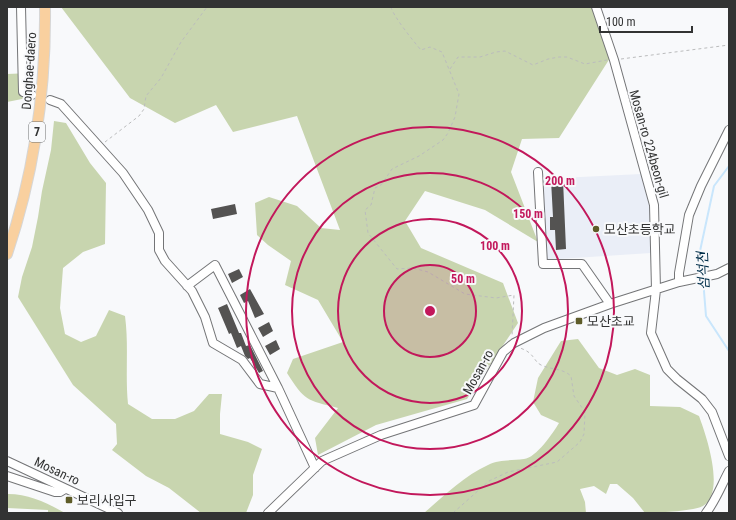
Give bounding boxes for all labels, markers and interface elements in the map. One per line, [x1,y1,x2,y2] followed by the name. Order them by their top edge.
[600,8,692,34] scale bar
[606,15,636,29] text: 100 m
[19,32,39,110] street label: Donghae-daero
[626,88,672,200] street label: Mosan-ro 224beon-gil
[29,122,45,142] road number: 7
[545,174,575,188] text: 200 m
[513,207,543,221] text: 150 m
[604,222,676,237] place label: 모산초등학교
[591,224,601,234] marker: 모산초등학교
[480,239,510,253] text: 100 m
[694,250,712,291] water label: 섬석천
[451,272,475,286] text: 50 m
[423,304,437,318] centre of rings
[587,314,635,329] place label: 모산초교
[574,316,584,326] marker: 모산초교
[460,347,496,397] street label: Mosan-ro
[32,454,82,488] street label: Mosan-ro
[77,493,137,508] place label: 보리사입구
[64,495,74,505] marker: 보리사입구

